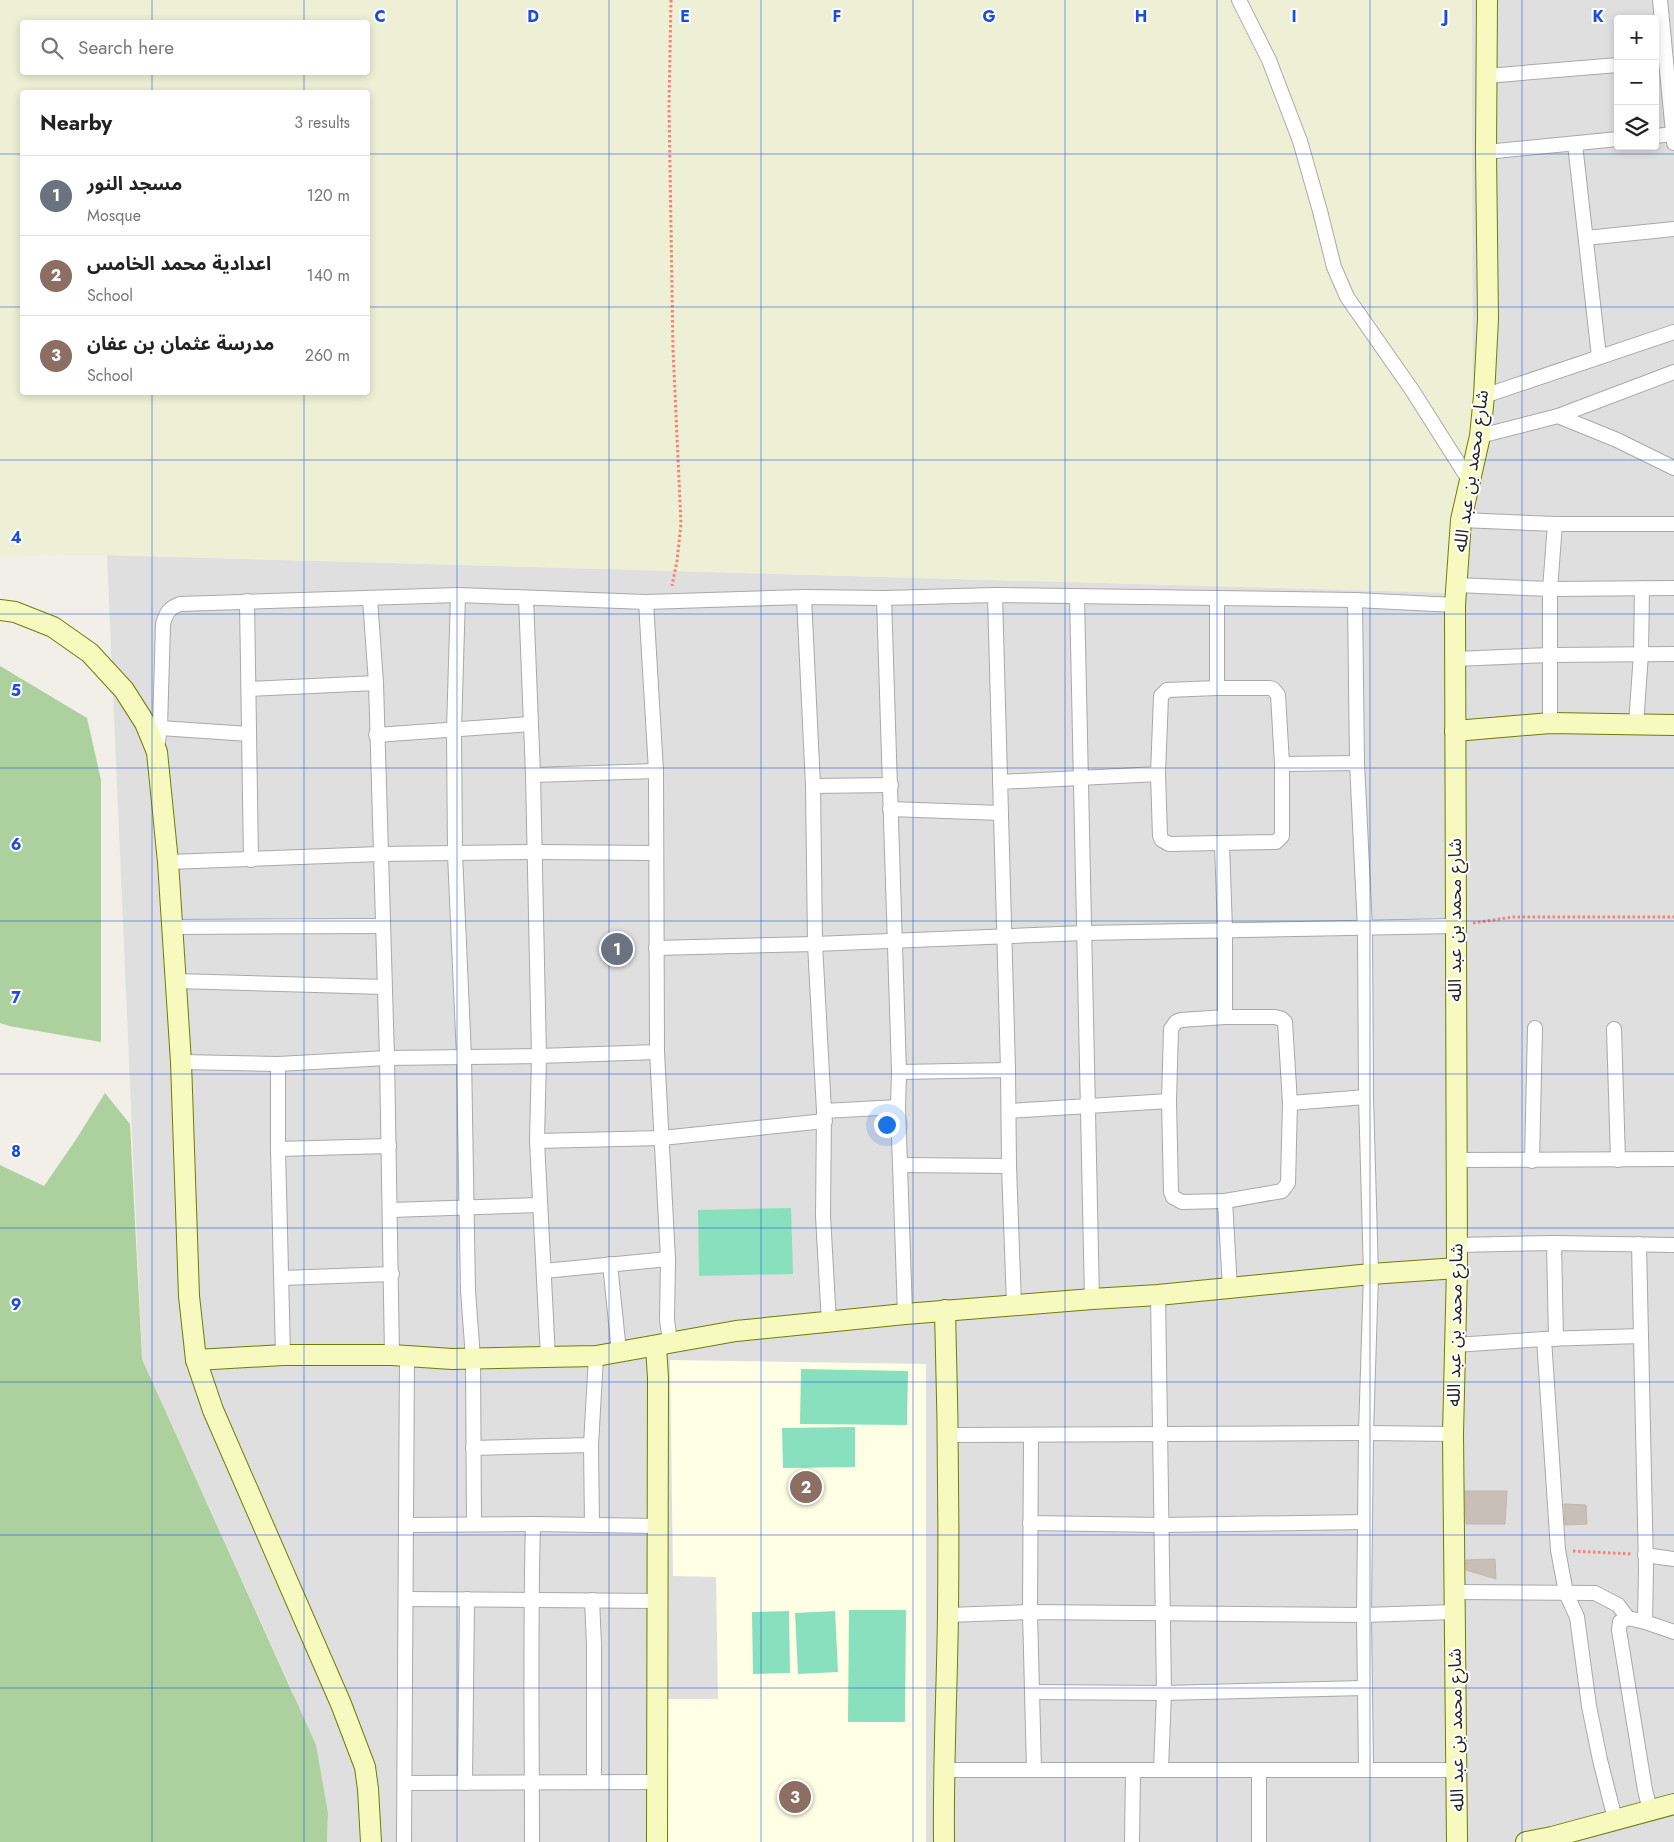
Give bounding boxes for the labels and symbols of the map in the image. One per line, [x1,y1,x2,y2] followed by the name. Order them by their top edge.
[374,5,386,28] text: C
[527,5,539,28] text: D
[680,5,690,28] text: E
[833,5,841,28] text: F
[982,5,996,28] text: G
[1135,5,1147,28] text: H
[1291,5,1297,28] text: I
[1440,5,1449,28] text: J
[1592,5,1604,28] text: K
[1447,388,1496,554] street label: شارع محمد بن عبد الله
[10,526,22,549] text: 4
[11,679,21,702] text: 5
[11,833,21,856] text: 6
[1442,838,1469,1002] street label: شارع محمد بن عبد الله
[601,930,633,968] pin: 1
[11,986,21,1009] text: 7
[874,1112,900,1138] your location
[11,1140,21,1163] text: 8
[1441,1243,1470,1407] street label: شارع محمد بن عبد الله
[11,1293,21,1316] text: 9
[790,1468,822,1506] pin: 2
[1442,1648,1471,1812] street label: شارع محمد بن عبد الله
[779,1778,811,1816] pin: 3

